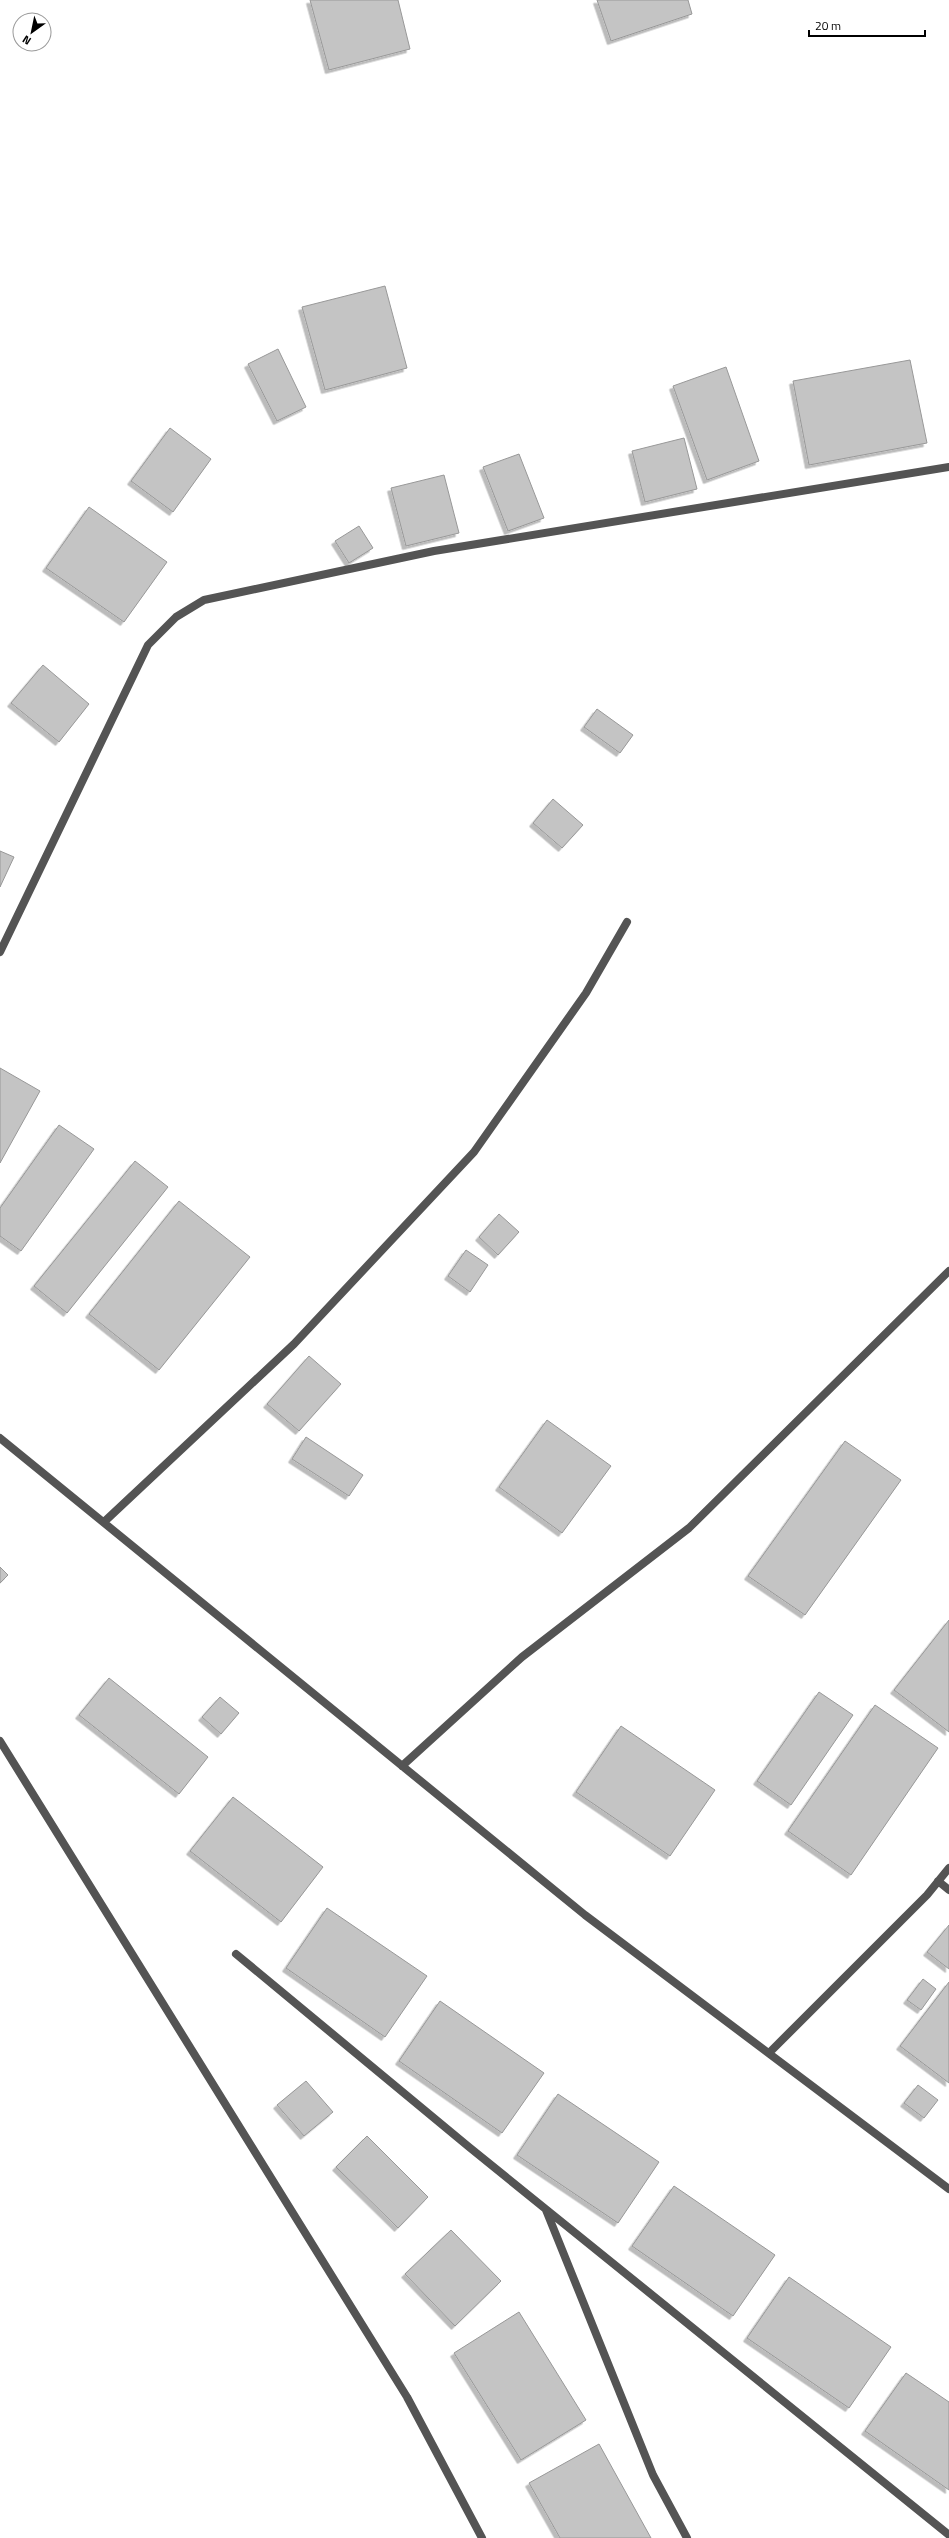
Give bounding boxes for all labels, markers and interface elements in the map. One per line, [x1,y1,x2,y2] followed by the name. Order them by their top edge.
[12,12,52,52] north arrow
[809,12,925,38] scale bar
[815,16,841,35] text: 20 m
[19,32,34,49] text: N

